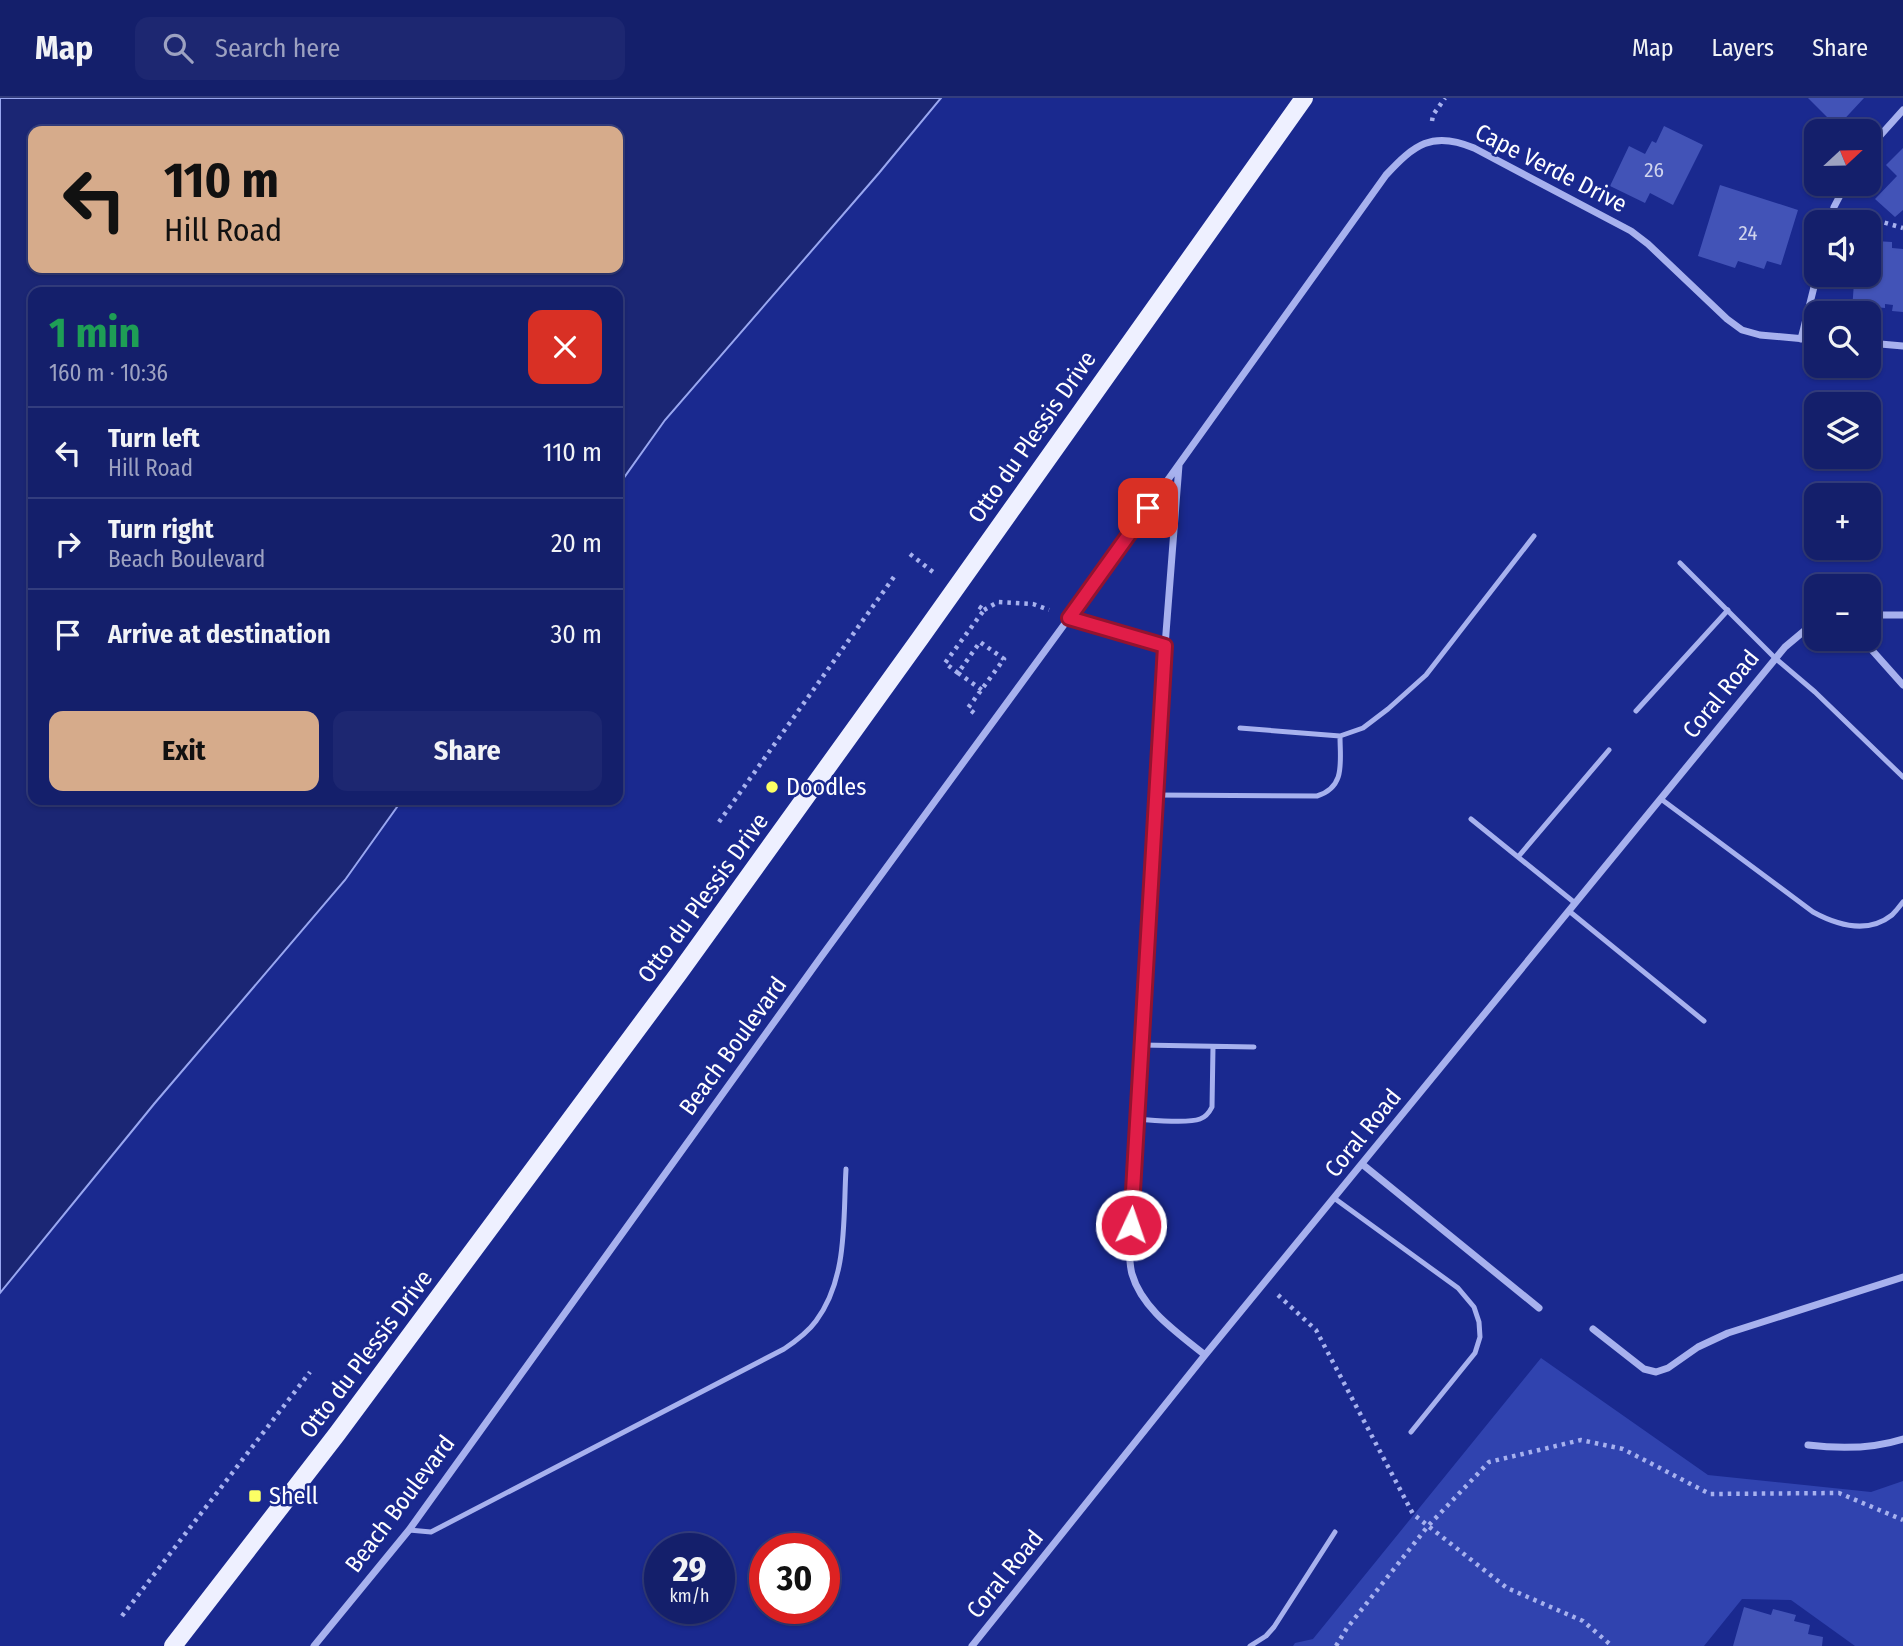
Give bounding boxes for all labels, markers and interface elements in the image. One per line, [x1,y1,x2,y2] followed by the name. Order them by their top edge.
[135,17,625,80] search box
[35,28,93,68] text: Map
[159,29,197,67] icon: search
[215,33,340,64] text: Search here
[1632,34,1674,62] text: Map
[1712,34,1774,62] text: Layers
[1812,34,1868,62] text: Share
[1471,118,1631,218] street label: Cape Verde Drive
[1804,119,1881,196] north arrow
[1804,119,1881,651] map controls
[164,151,279,210] text: 110 m
[49,154,140,245] icon: left
[1644,157,1664,183] house number: 26
[1804,210,1881,287] button: sound
[164,211,282,249] text: Hill Road
[1738,220,1758,246] house number: 24
[1804,301,1881,378] button: search
[49,308,140,358] text: 1 min
[528,310,602,384] button: close
[962,346,1102,528] street label: Otto du Plessis Drive
[49,359,168,387] text: 160 m · 10:36
[1804,392,1881,469] button: layers
[108,423,200,454] text: Turn left
[49,434,87,472] icon: left
[542,437,602,468] text: 110 m
[108,454,193,482] text: Hill Road
[1118,478,1178,538] pin
[1804,483,1881,560] button: +
[1129,489,1167,527] icon: arrive
[108,514,214,545] text: Turn right
[49,525,87,563] icon: right
[551,528,602,559] text: 20 m
[108,545,265,573] text: Beach Boulevard
[1804,574,1881,651] button: −
[49,616,87,654] icon: arrive
[108,619,331,650] text: Arrive at destination
[551,619,602,650] text: 30 m
[1677,644,1765,744] street label: Coral Road
[49,711,319,791] button: Exit
[333,711,602,791] button: Share
[786,773,866,801] place label: Doodles
[764,779,780,795] marker: Doodles
[632,808,774,988] street label: Otto du Plessis Drive
[673,971,793,1121] street label: Beach Boulevard
[1319,1083,1407,1183] street label: Coral Road
[1094,1188,1168,1262] position arrow
[294,1264,438,1444] street label: Otto du Plessis Drive
[339,1430,461,1578] street label: Beach Boulevard
[269,1482,318,1510] place label: Shell
[247,1488,263,1504] marker: Shell
[961,1524,1049,1624] street label: Coral Road
[749,1533,840,1624] speed limit sign: 30
[672,1548,707,1590] text: 29
[669,1585,710,1607] text: km/h

